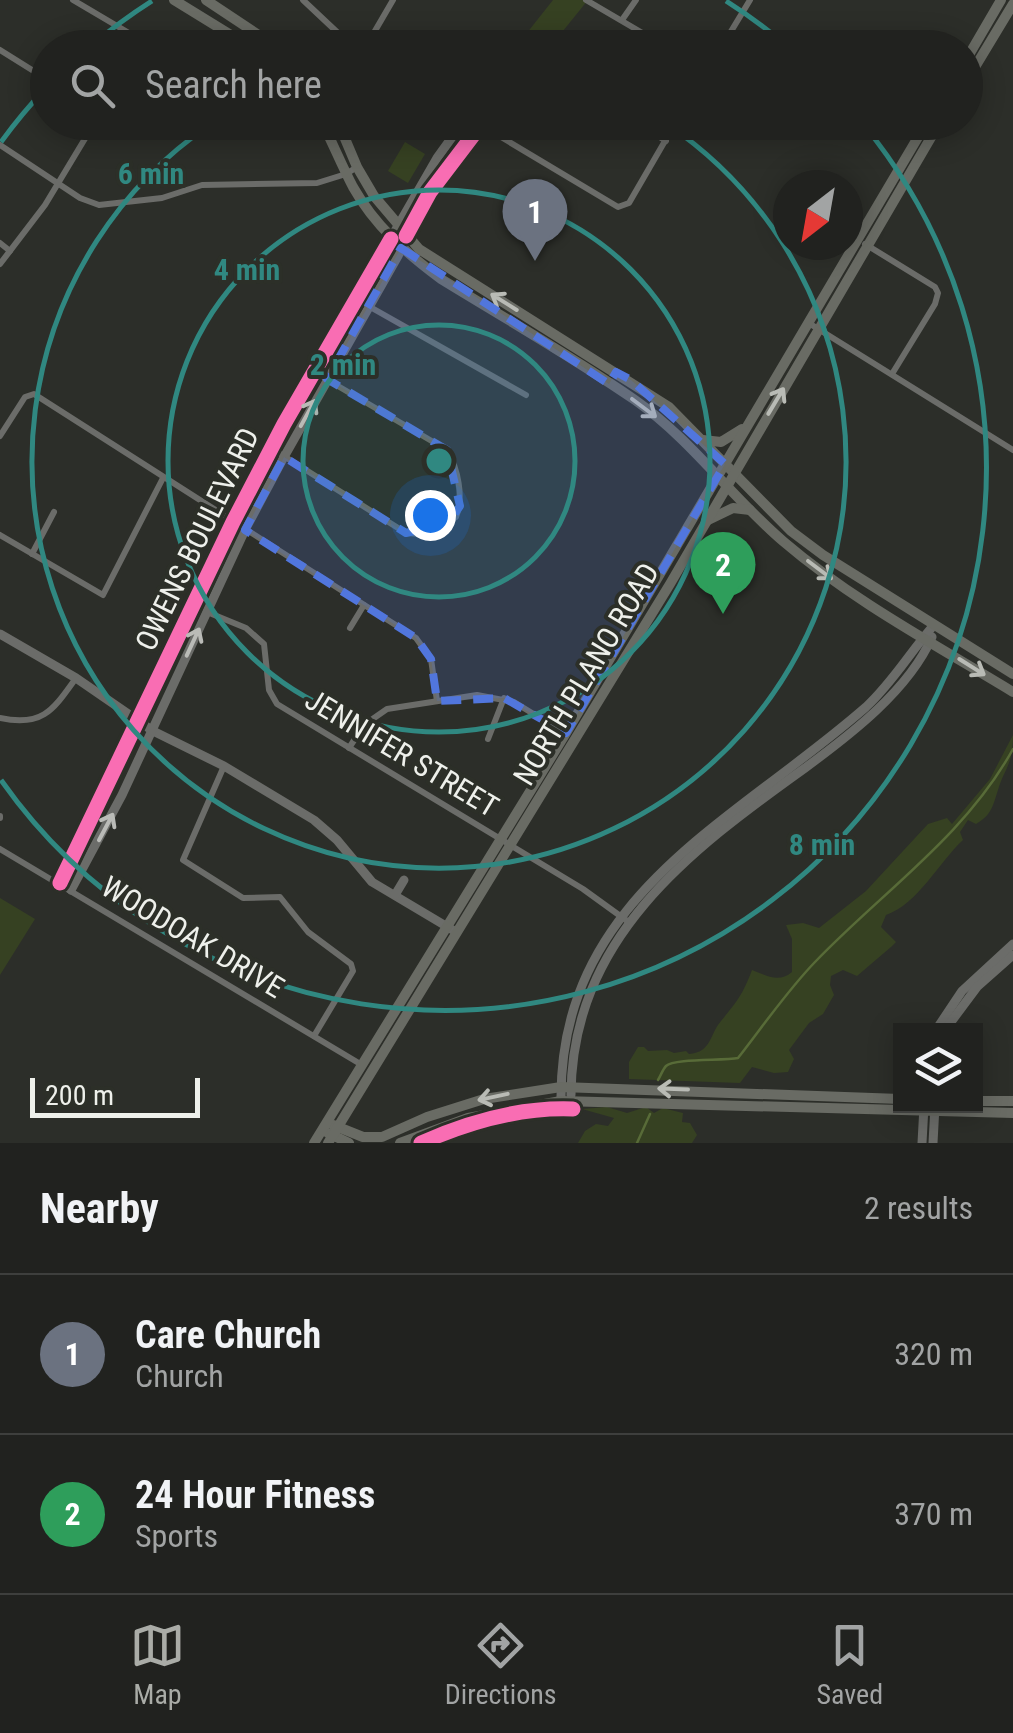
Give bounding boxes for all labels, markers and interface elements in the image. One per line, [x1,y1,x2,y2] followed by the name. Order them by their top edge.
[30,30,983,140] search box
[65,58,120,113] icon: search
[145,63,322,107] text: Search here
[118,156,184,191] text: 6 min
[773,170,863,260] north arrow
[502,178,568,261] pin: 1
[214,252,280,287] text: 4 min
[490,291,519,312] one-way arrow
[310,347,376,382] text: 2 min
[766,388,786,416] one-way arrow
[630,397,657,418] one-way arrow
[298,399,318,428] one-way arrow
[128,422,266,656] street label: OWENS BOULEVARD
[421,443,457,479] centre of rings
[405,490,456,541] your location
[690,532,756,614] pin: 2
[506,557,666,791] street label: NORTH PLANO ROAD
[806,560,833,581] one-way arrow
[185,627,203,658] one-way arrow
[957,657,986,677] one-way arrow
[299,682,505,824] street label: JENNIFER STREET
[96,813,116,843] one-way arrow
[789,827,855,862] text: 8 min
[95,869,291,1005] street label: WOODOAK DRIVE
[893,1023,983,1113] map controls
[893,1023,983,1113] button: layers
[30,1073,200,1118] scale bar
[45,1079,114,1112] text: 200 m
[658,1080,690,1099] one-way arrow
[478,1089,510,1108] one-way arrow
[40,1184,159,1233] text: Nearby
[864,1189,973,1227] text: 2 results
[135,1313,321,1357] text: Care Church
[64,1335,81,1373] text: 1
[894,1335,973,1373] text: 320 m
[135,1357,224,1395] text: Church
[135,1473,375,1517] text: 24 Hour Fitness
[64,1495,81,1533] text: 2
[894,1495,973,1533] text: 370 m
[135,1517,218,1555] text: Sports
[130,1618,185,1711] tab: Map
[445,1618,557,1711] tab: Directions
[816,1618,883,1711] tab: Saved

